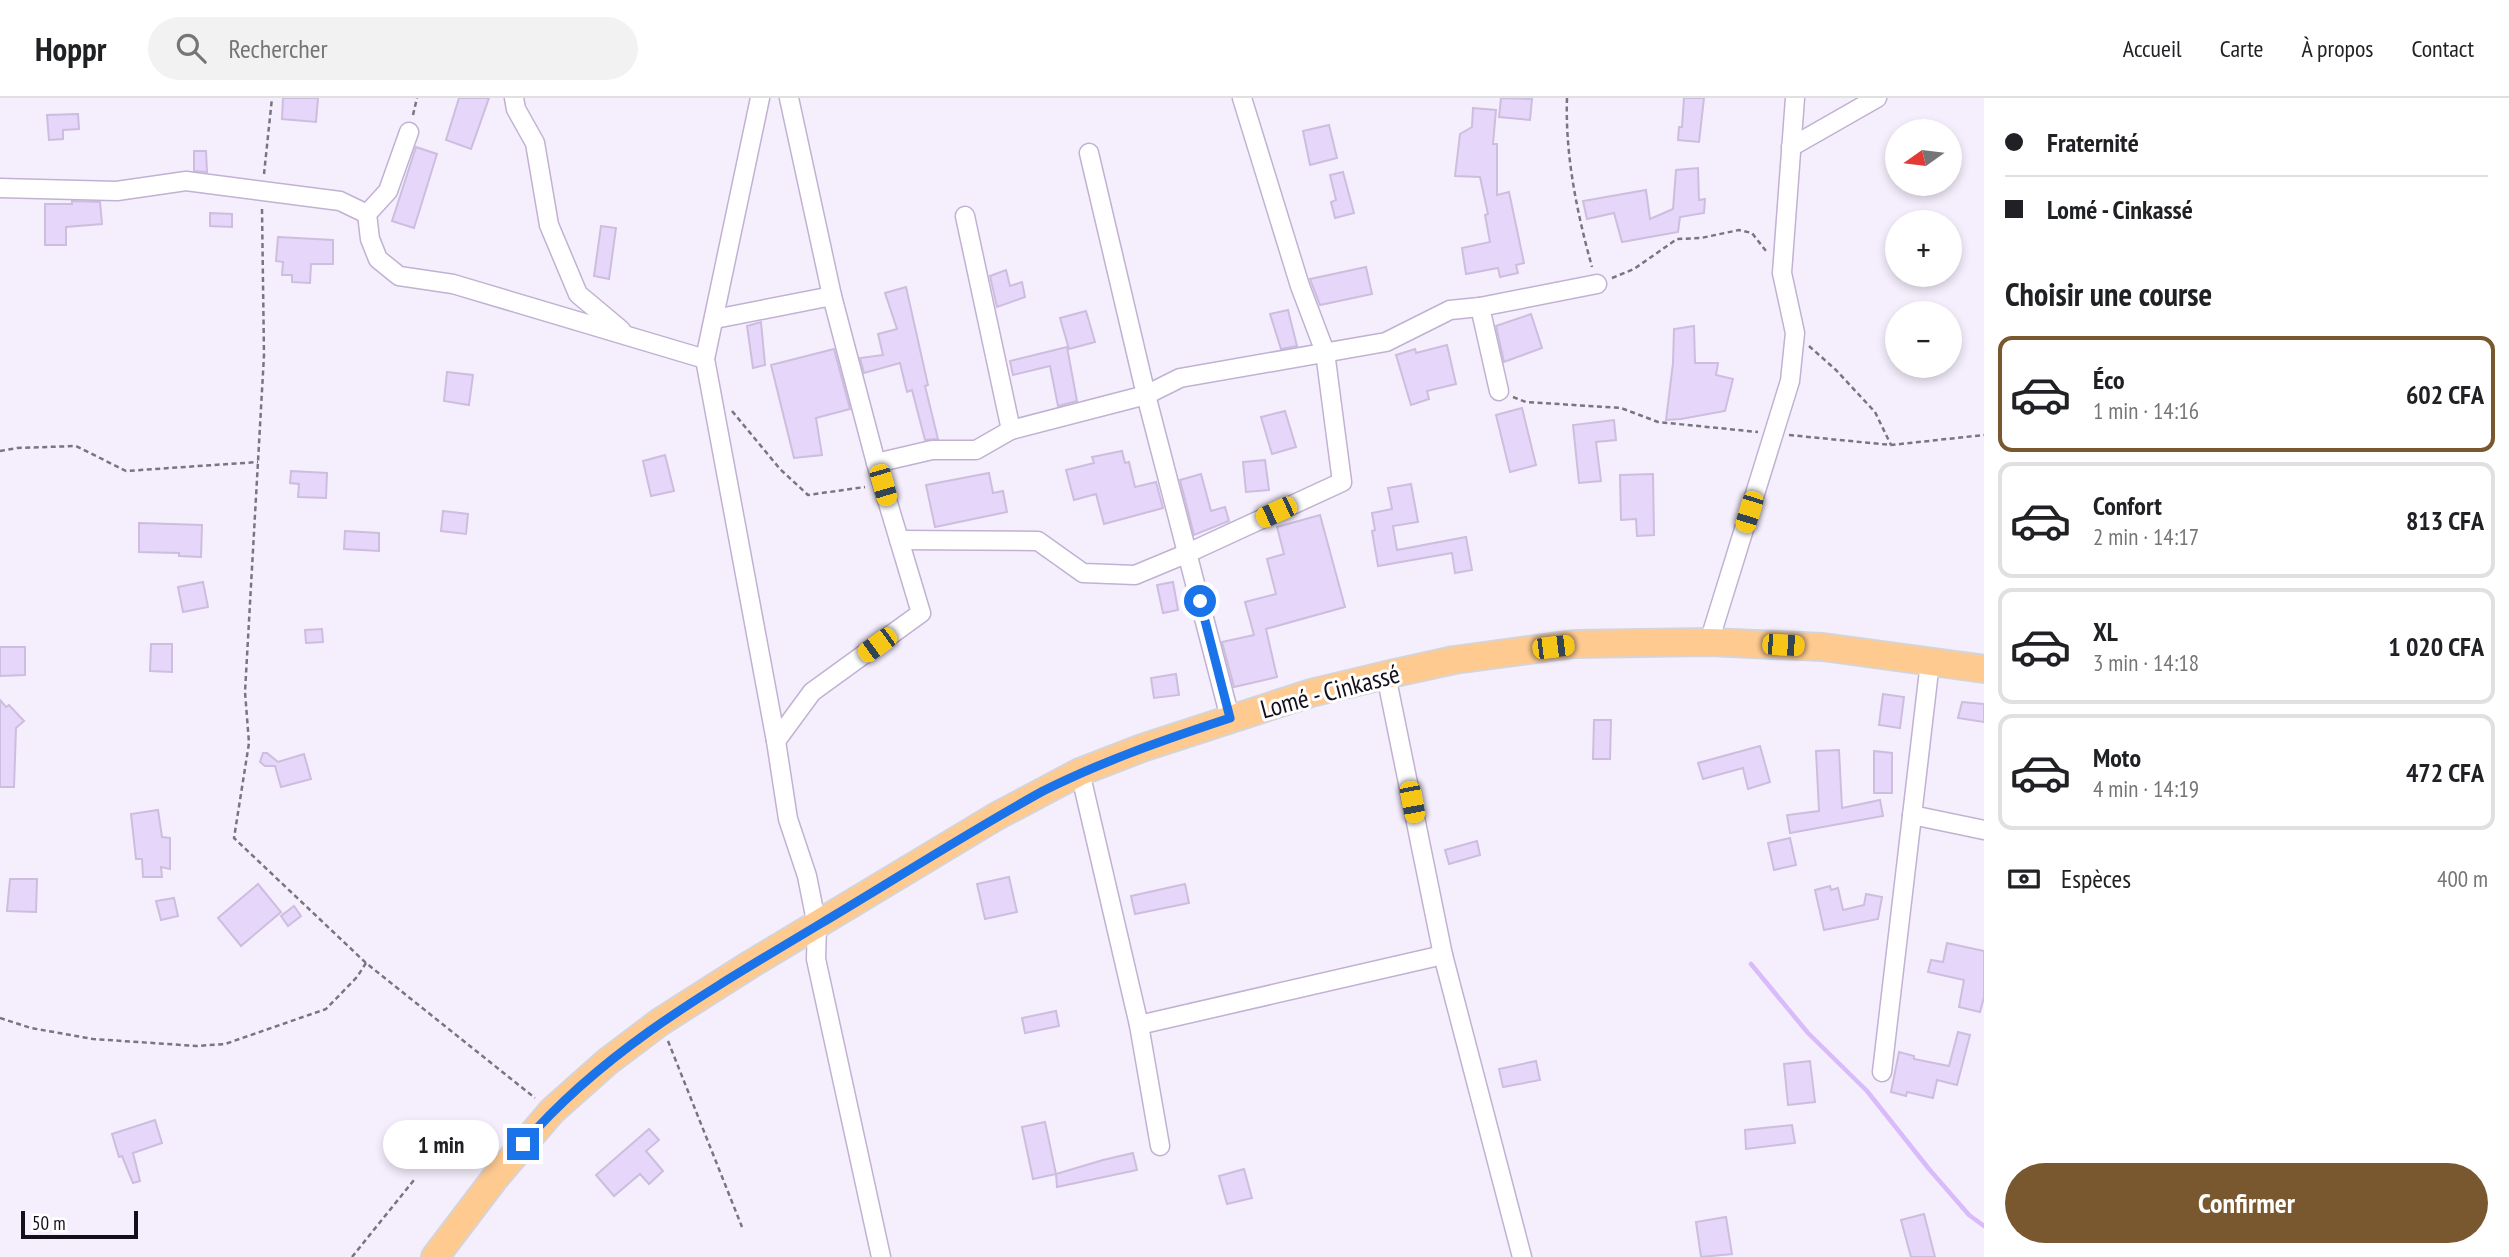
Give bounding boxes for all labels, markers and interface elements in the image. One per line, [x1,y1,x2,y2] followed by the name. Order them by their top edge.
[148,17,638,80] search box
[35,27,106,70] text: Hoppr
[172,29,210,67] icon: search
[228,32,328,65] text: Rechercher
[2123,33,2182,64] text: Accueil
[2220,33,2263,64] text: Carte
[2301,33,2373,64] text: À propos
[2411,33,2474,64] text: Contact
[1885,119,1962,196] north arrow
[1885,119,1962,378] map controls
[2047,126,2139,159] text: Fraternité
[2047,193,2193,226] text: Lomé - Cinkassé
[1885,210,1962,287] button: +
[2005,273,2212,315] text: Choisir une course
[1885,301,1962,378] button: −
[2009,363,2072,426] icon: car
[2093,363,2125,396] text: Éco
[2406,378,2484,411] text: 602 CFA
[2093,396,2199,425] text: 1 min · 14:16
[868,462,899,508] car
[1733,489,1766,535] car
[2009,489,2072,552] icon: car
[2093,489,2162,522] text: Confort
[1253,494,1300,530] car
[2406,504,2484,537] text: 813 CFA
[2093,522,2199,551] text: 2 min · 14:17
[1184,585,1216,617] route start
[2009,615,2072,678] icon: car
[2093,615,2118,648] text: XL
[854,624,901,666] car
[2388,630,2484,663] text: 1 020 CFA
[1762,633,1805,657] car
[1531,634,1576,660] car
[2093,648,2199,677] text: 3 min · 14:18
[1257,657,1403,725] street label: Lomé - Cinkassé
[2009,741,2072,804] icon: car
[2093,741,2141,774] text: Moto
[2406,756,2484,789] text: 472 CFA
[2093,774,2199,803] text: 4 min · 14:19
[1398,779,1427,825] car
[2005,860,2043,898] icon: cash
[2061,862,2131,895] text: Espèces
[2437,864,2488,893] text: 400 m
[383,1119,498,1168] callout: 1 min
[507,1128,539,1160] route end
[418,1130,464,1159] text: 1 min
[2005,1163,2488,1243] button: Confirmer
[21,1208,138,1240] scale bar
[32,1211,66,1235] text: 50 m

